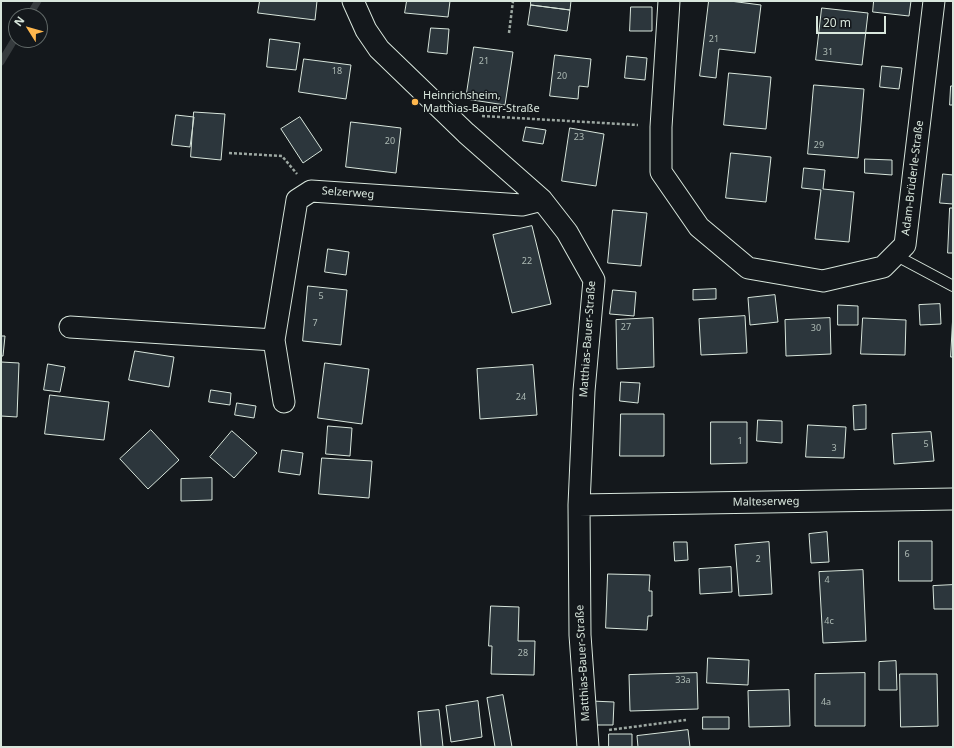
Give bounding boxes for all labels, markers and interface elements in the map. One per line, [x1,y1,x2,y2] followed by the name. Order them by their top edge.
[8,8,48,48] north arrow
[818,8,888,34] scale bar
[10,13,27,29] text: N
[823,14,851,31] text: 20 m
[709,34,719,44] house number: 21
[823,47,833,57] house number: 31
[479,56,489,66] house number: 21
[332,66,342,76] house number: 18
[557,71,567,81] house number: 20
[423,89,540,115] place label: Heinrichsheim, Matthias-Bauer-Straße
[410,97,420,107] marker: Heinrichsheim, Matthias-Bauer-Straße
[899,120,927,236] street label: Adam-Brüderle-Straße
[574,132,584,142] house number: 23
[385,136,395,146] house number: 20
[814,140,824,150] house number: 29
[321,185,375,201] street label: Selzerweg
[522,256,532,266] house number: 22
[577,280,599,398] street label: Matthias-Bauer-Straße
[318,291,324,301] house number: 5
[312,318,318,328] house number: 7
[621,322,631,332] house number: 27
[811,323,821,333] house number: 30
[516,392,526,402] house number: 24
[737,436,743,446] house number: 1
[923,439,929,449] house number: 5
[831,443,837,453] house number: 3
[732,495,800,509] street label: Malteserweg
[904,549,910,559] house number: 6
[755,554,761,564] house number: 2
[824,575,830,585] house number: 4
[573,604,593,722] street label: Matthias-Bauer-Straße
[824,616,834,626] house number: 4c
[518,648,528,658] house number: 28
[675,675,691,685] house number: 33a
[821,697,831,707] house number: 4a

